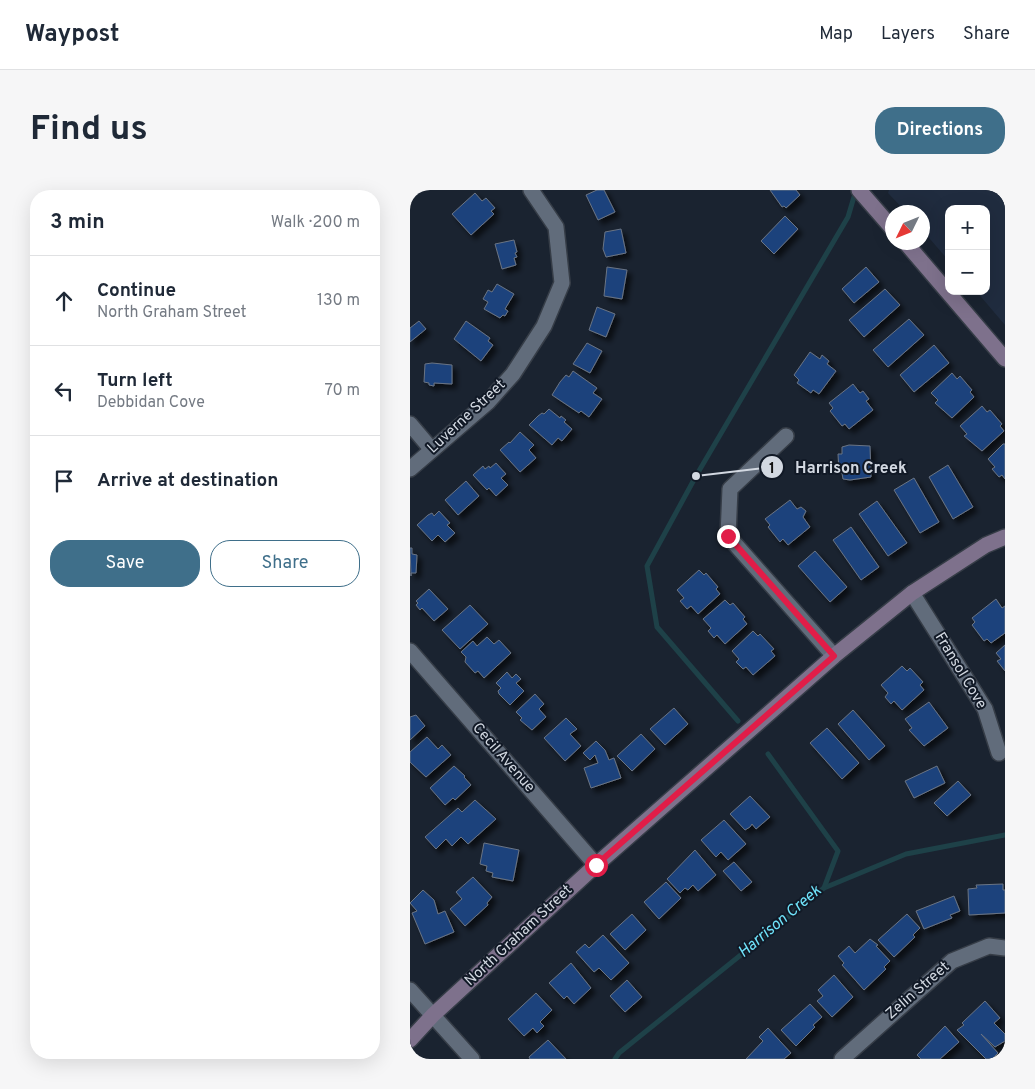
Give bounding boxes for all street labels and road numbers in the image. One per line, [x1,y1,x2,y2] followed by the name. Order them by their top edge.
[424,376,510,458] street label: Luverne Street
[930,629,990,713] street label: Fransol Cove
[467,719,539,797] street label: Cecil Avenue
[461,881,577,991] street label: North Graham Street
[882,958,954,1024] street label: Zelin Street

